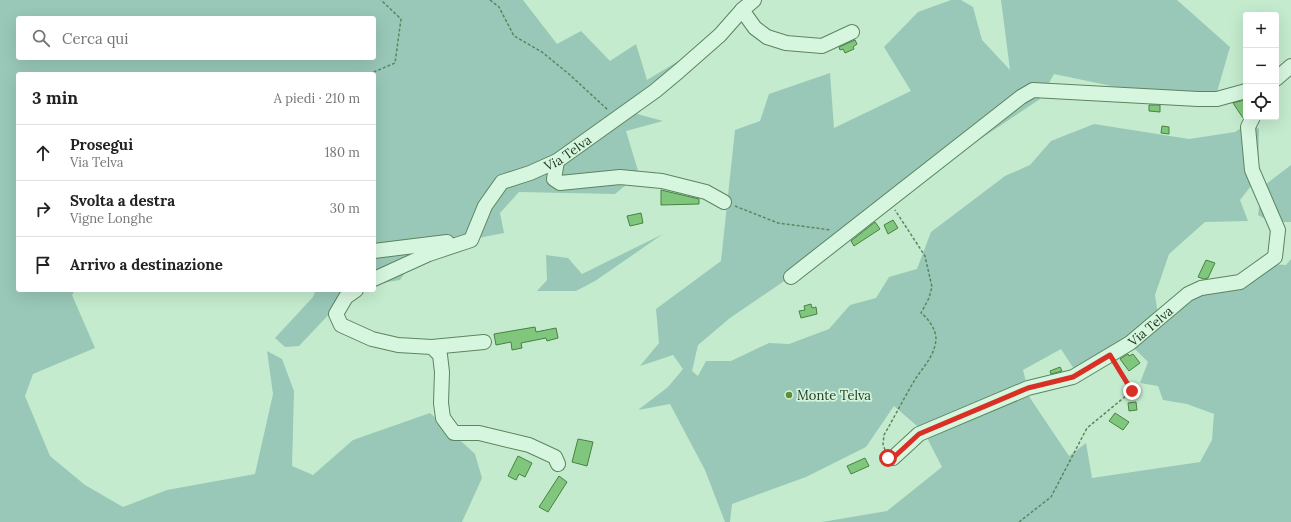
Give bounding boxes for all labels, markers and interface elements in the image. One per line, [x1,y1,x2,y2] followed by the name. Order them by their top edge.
[1243,12,1279,120] map controls
[1243,12,1279,48] button: +
[16,16,376,60] search box
[30,27,52,49] icon: search
[62,29,128,48] text: Cerca qui
[1243,48,1279,84] button: −
[1243,84,1279,120] button: locate
[32,87,78,109] text: 3 min
[274,90,360,107] text: A piedi · 210 m
[540,131,595,175] street label: Via Telva
[70,135,133,154] text: Prosegui
[32,142,54,164] icon: ahead
[325,144,360,161] text: 180 m
[70,154,123,171] text: Via Telva
[70,191,175,210] text: Svolta a destra
[32,198,54,220] icon: right
[330,200,360,217] text: 30 m
[70,210,153,227] text: Vigne Longhe
[32,254,54,276] icon: arrive
[70,255,223,274] text: Arrivo a destinazione
[1124,302,1176,350] street label: Via Telva
[1123,382,1141,400] route end
[797,387,871,404] place label: Monte Telva
[784,390,794,400] marker: Monte Telva
[879,449,897,467] route start

